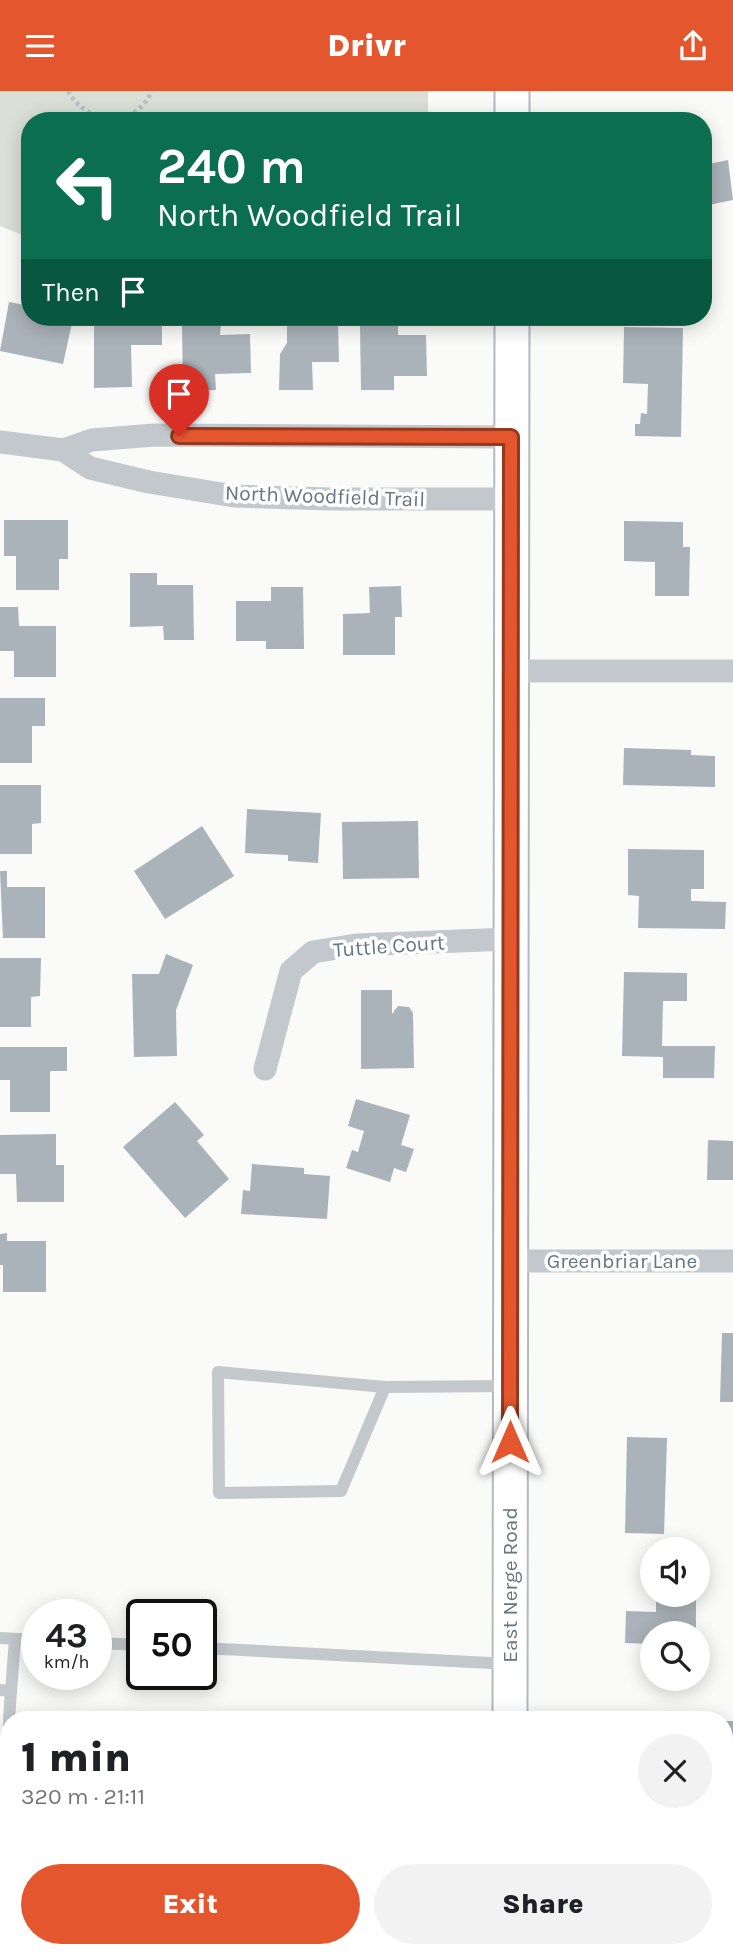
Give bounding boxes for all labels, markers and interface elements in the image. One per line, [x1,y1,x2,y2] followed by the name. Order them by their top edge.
[21,27,59,65] icon: menu
[327,27,406,64] text: Drivr
[674,27,712,65] icon: share
[157,138,306,195] text: 240 m
[42,140,133,231] icon: left
[157,197,462,234] text: North Woodfield Trail
[114,273,152,311] icon: arrive
[42,277,100,308] text: Then
[149,364,209,436] pin
[160,375,198,413] icon: arrive
[224,481,426,511] street label: North Woodfield Trail
[332,930,446,962] street label: Tuttle Court
[547,1249,697,1273] street label: Greenbriar Lane
[473,1405,547,1479] position arrow
[498,1507,522,1663] street label: East Nerge Road
[640,1537,710,1691] map controls
[640,1537,710,1607] button: sound
[126,1599,217,1690] speed limit sign: 50
[45,1615,88,1656] text: 43
[640,1621,710,1691] button: search
[44,1651,89,1673] text: km/h
[21,1732,131,1782] text: 1 min
[638,1734,712,1808] button: close
[21,1783,145,1810] text: 320 m · 21:11
[21,1864,360,1944] button: Exit
[374,1864,712,1944] button: Share

